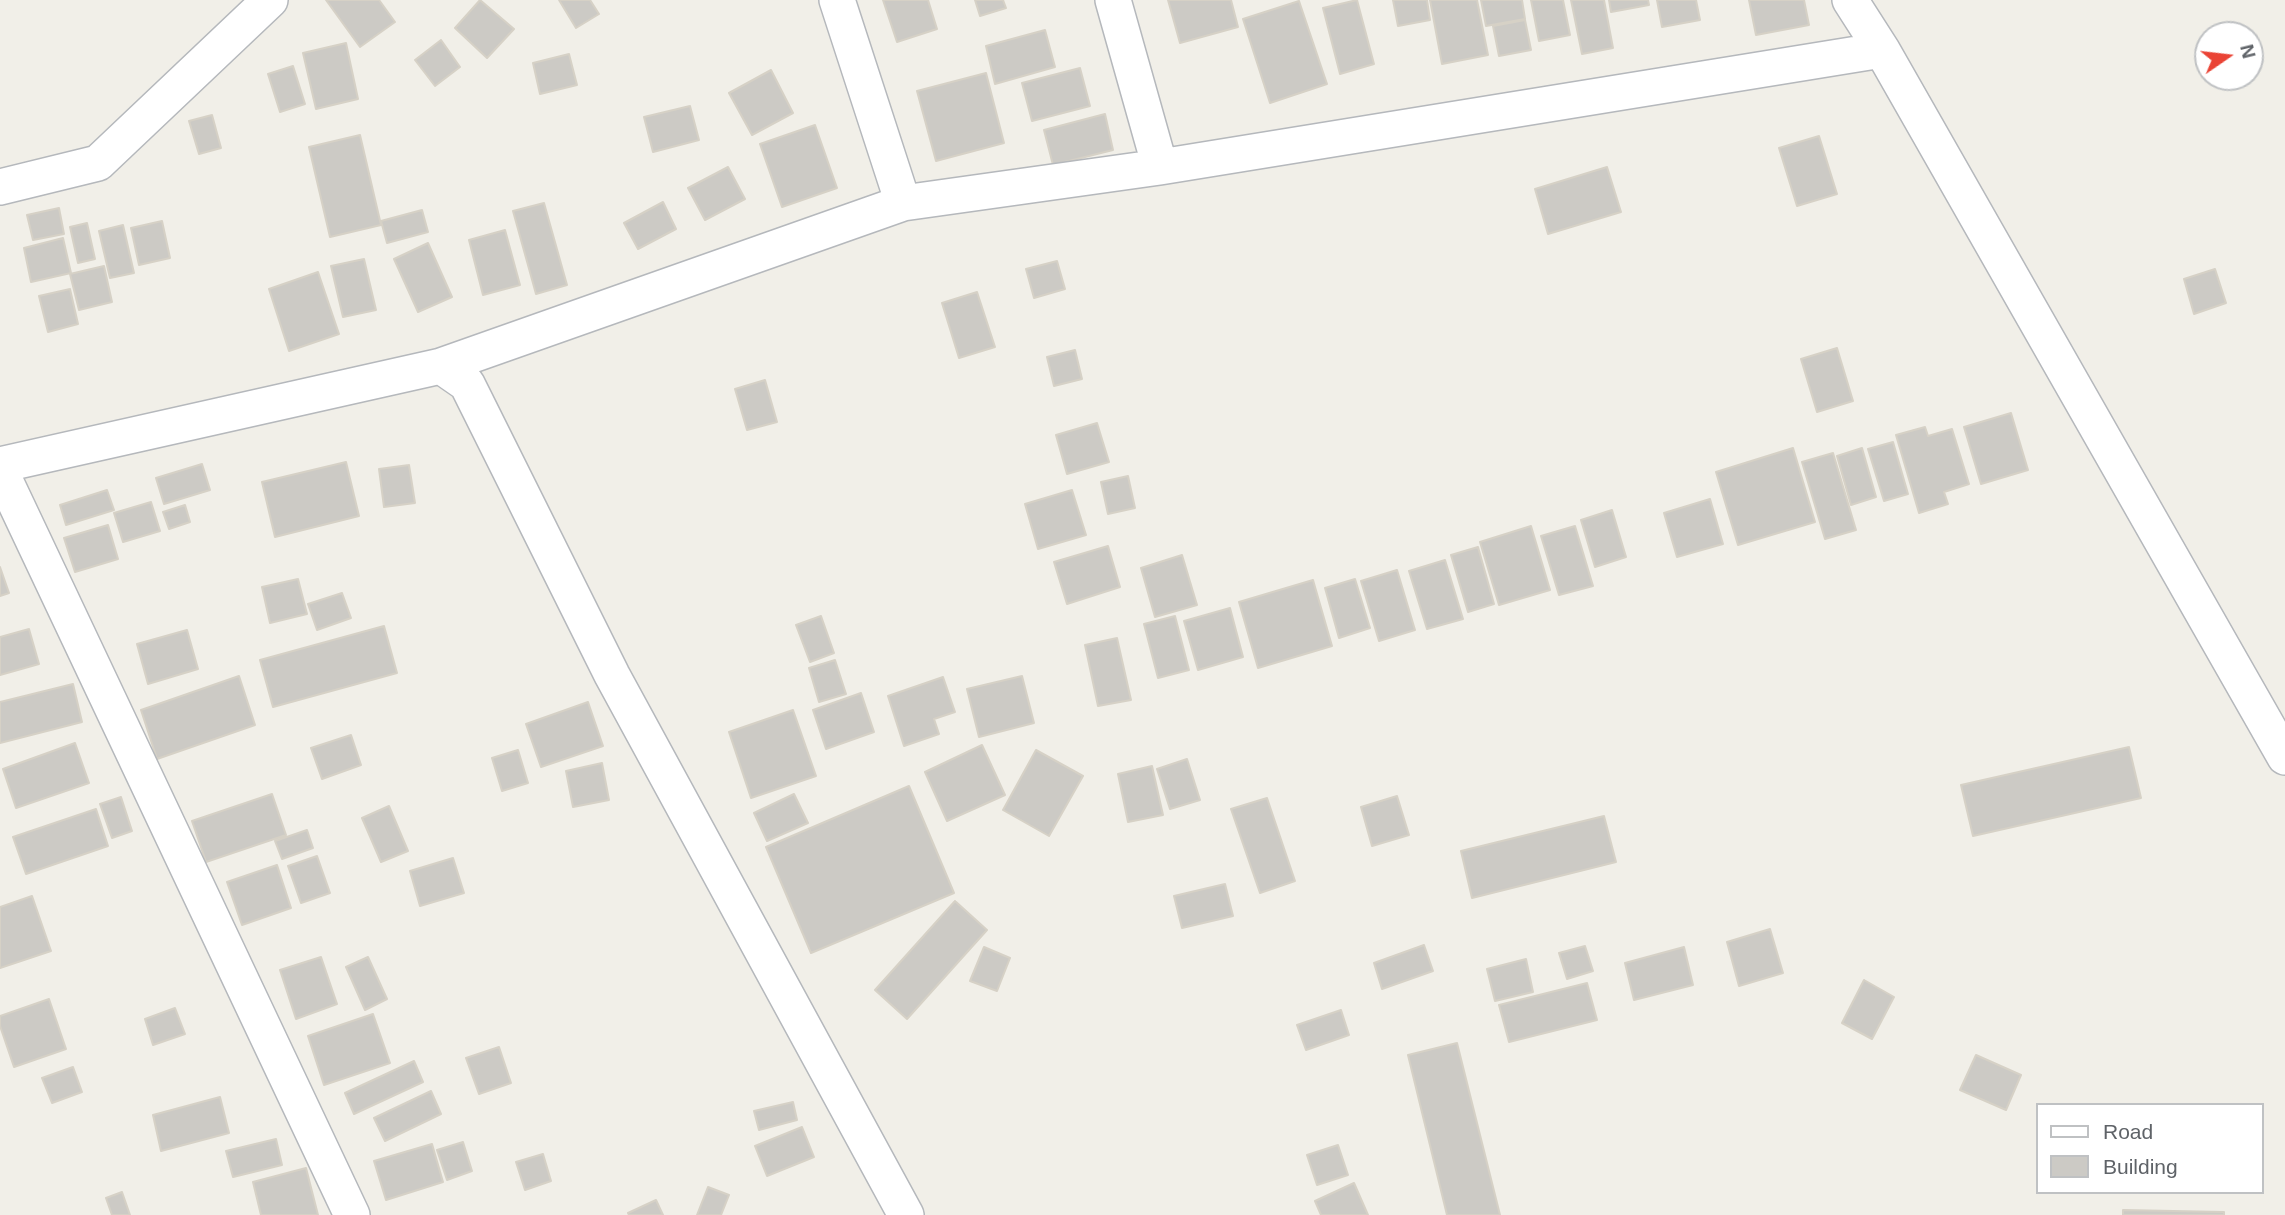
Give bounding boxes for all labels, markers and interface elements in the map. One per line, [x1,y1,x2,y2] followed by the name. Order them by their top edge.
[2194,21,2264,91] north arrow
[2236,42,2260,60] text: N
[2036,1103,2264,1194] legend
[2103,1120,2153,1143] text: Road
[2103,1155,2178,1178] text: Building

